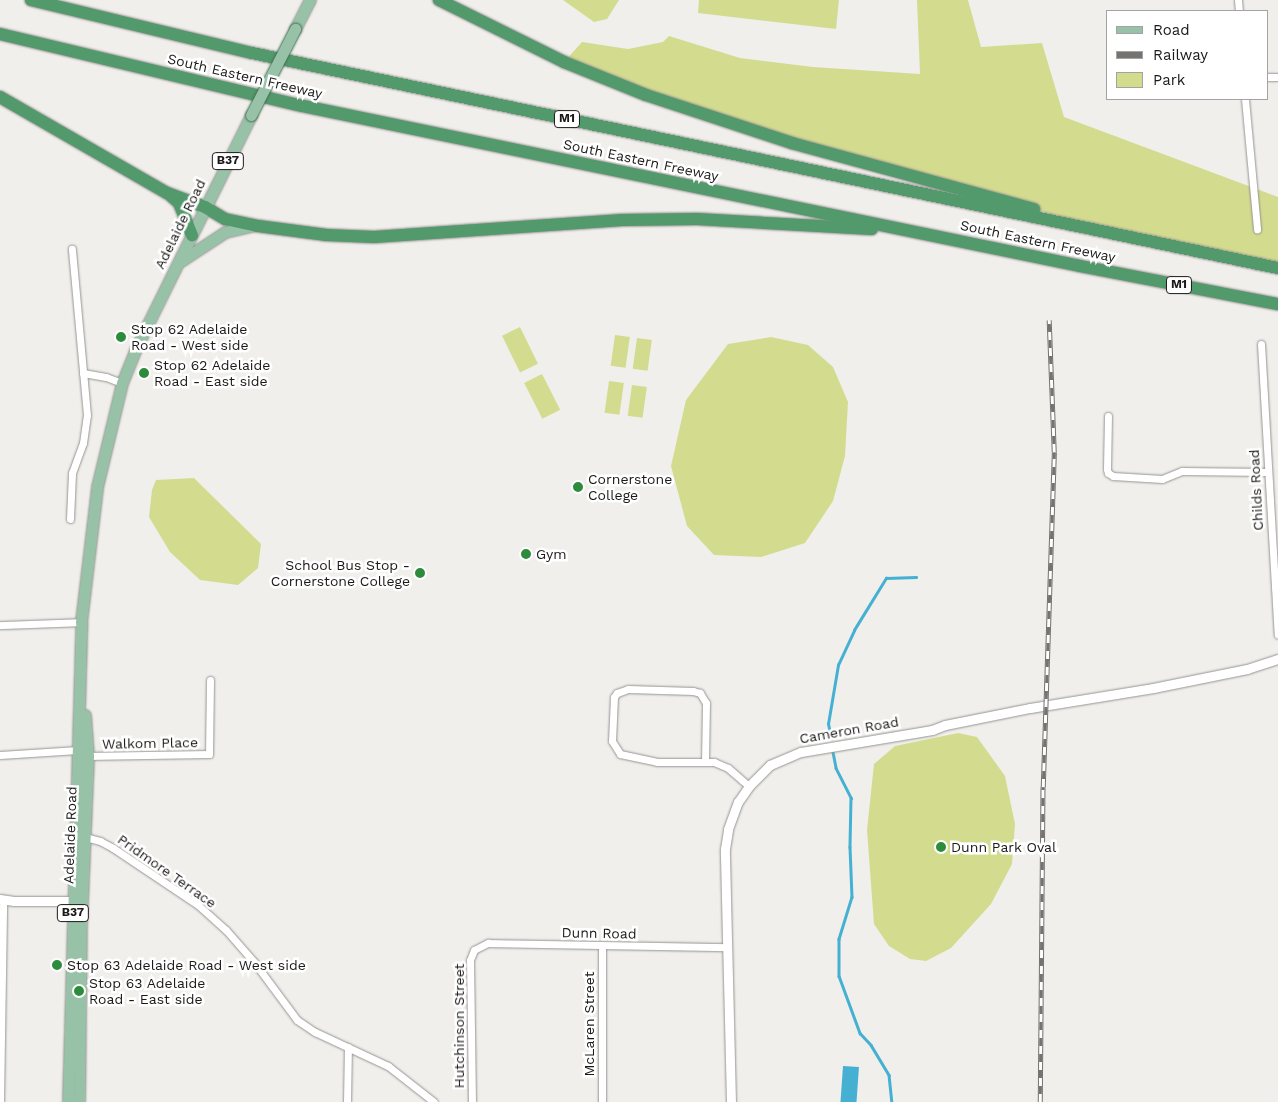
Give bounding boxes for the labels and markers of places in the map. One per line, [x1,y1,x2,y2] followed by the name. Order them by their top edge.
[131,321,249,354] place label: Stop 62 Adelaide Road - West side
[115,331,127,343] marker: Stop 62 Adelaide Road - West side
[154,357,271,390] place label: Stop 62 Adelaide Road - East side
[138,367,150,379] marker: Stop 62 Adelaide Road - East side
[588,471,672,504] place label: Cornerstone College
[572,481,584,493] marker: Cornerstone College
[536,546,567,562] place label: Gym
[520,548,532,560] marker: Gym
[271,557,410,590] place label: School Bus Stop - Cornerstone College
[414,567,426,579] marker: School Bus Stop - Cornerstone College
[951,839,1057,855] place label: Dunn Park Oval
[935,841,947,853] marker: Dunn Park Oval
[67,957,307,973] place label: Stop 63 Adelaide Road - West side
[51,959,63,971] marker: Stop 63 Adelaide Road - West side
[89,975,206,1008] place label: Stop 63 Adelaide Road - East side
[73,985,85,997] marker: Stop 63 Adelaide Road - East side

